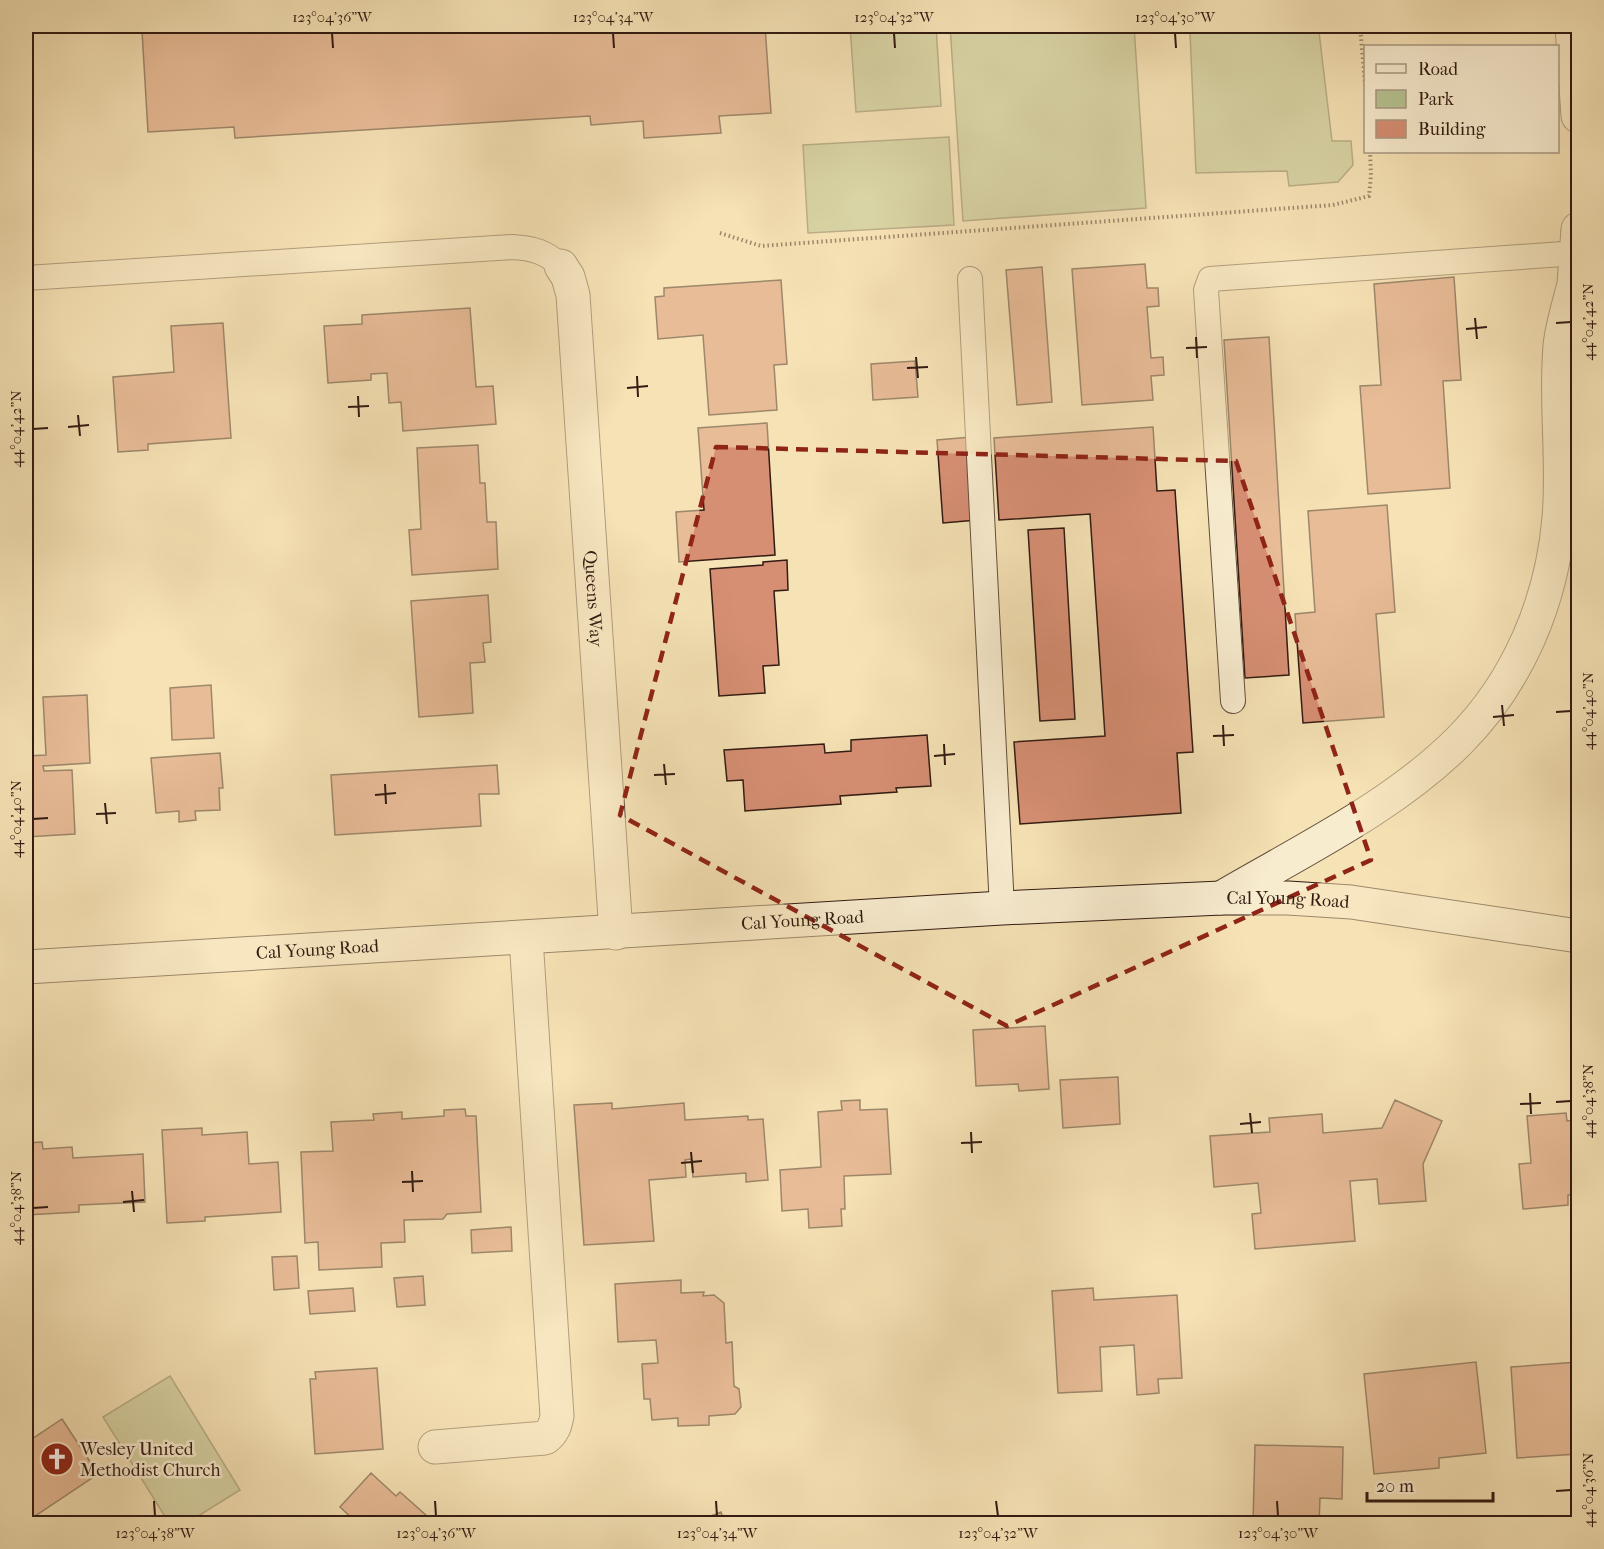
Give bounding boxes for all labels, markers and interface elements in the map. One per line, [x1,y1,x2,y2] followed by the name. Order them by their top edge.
[292,8,373,26] text: 123°04'36"W
[573,8,654,26] text: 123°04'34"W
[854,8,935,26] text: 123°04'32"W
[1135,8,1216,26] text: 123°04'30"W
[1364,45,1559,153] legend
[1418,59,1458,80] text: Road
[1418,89,1455,110] text: Park
[1418,119,1486,140] text: Building
[1579,283,1597,361] text: 44°04'42"N
[7,390,25,468] text: 44°04'42"N
[579,550,607,649] street label: Queens Way
[1579,671,1597,750] text: 44°04'40"N
[7,779,25,858] text: 44°04'40"N
[1226,888,1350,913] street label: Cal Young Road
[741,906,865,935] street label: Cal Young Road
[255,936,380,964] street label: Cal Young Road
[1579,1063,1597,1138] text: 44°04'38"N
[7,1170,25,1245] text: 44°04'38"N
[79,1439,221,1481] place label: Wesley United Methodist Church
[39,1441,75,1477] church icon: Wesley United Methodist Church
[1579,1452,1597,1527] text: 44°04'36"N
[1367,1465,1493,1503] scale bar
[1376,1476,1414,1497] text: 20 m
[115,1524,196,1542] text: 123°04'38"W
[396,1524,477,1542] text: 123°04'36"W
[677,1524,758,1542] text: 123°04'34"W
[958,1524,1039,1542] text: 123°04'32"W
[1238,1524,1319,1542] text: 123°04'30"W

